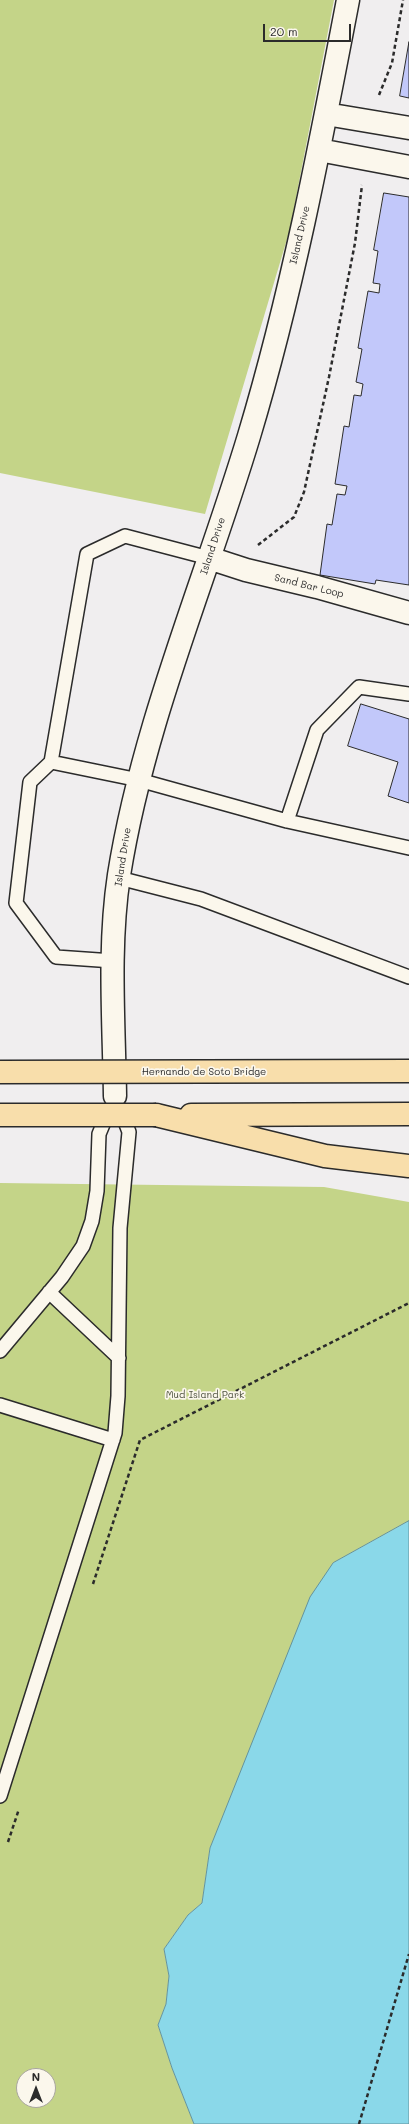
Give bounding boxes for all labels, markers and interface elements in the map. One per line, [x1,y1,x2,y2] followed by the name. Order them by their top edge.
[265,16,353,42] scale bar
[270,23,298,39] text: 20 m
[287,205,313,265] street label: Island Drive
[198,516,228,576] street label: Island Drive
[273,572,345,600] street label: Sand Bar Loop
[112,827,134,887] street label: Island Drive
[142,1066,266,1078] street label: Hernando de Soto Bridge
[166,1389,244,1401] park label: Mud Island Park
[16,2068,56,2108] north arrow
[32,2069,40,2084] text: N

